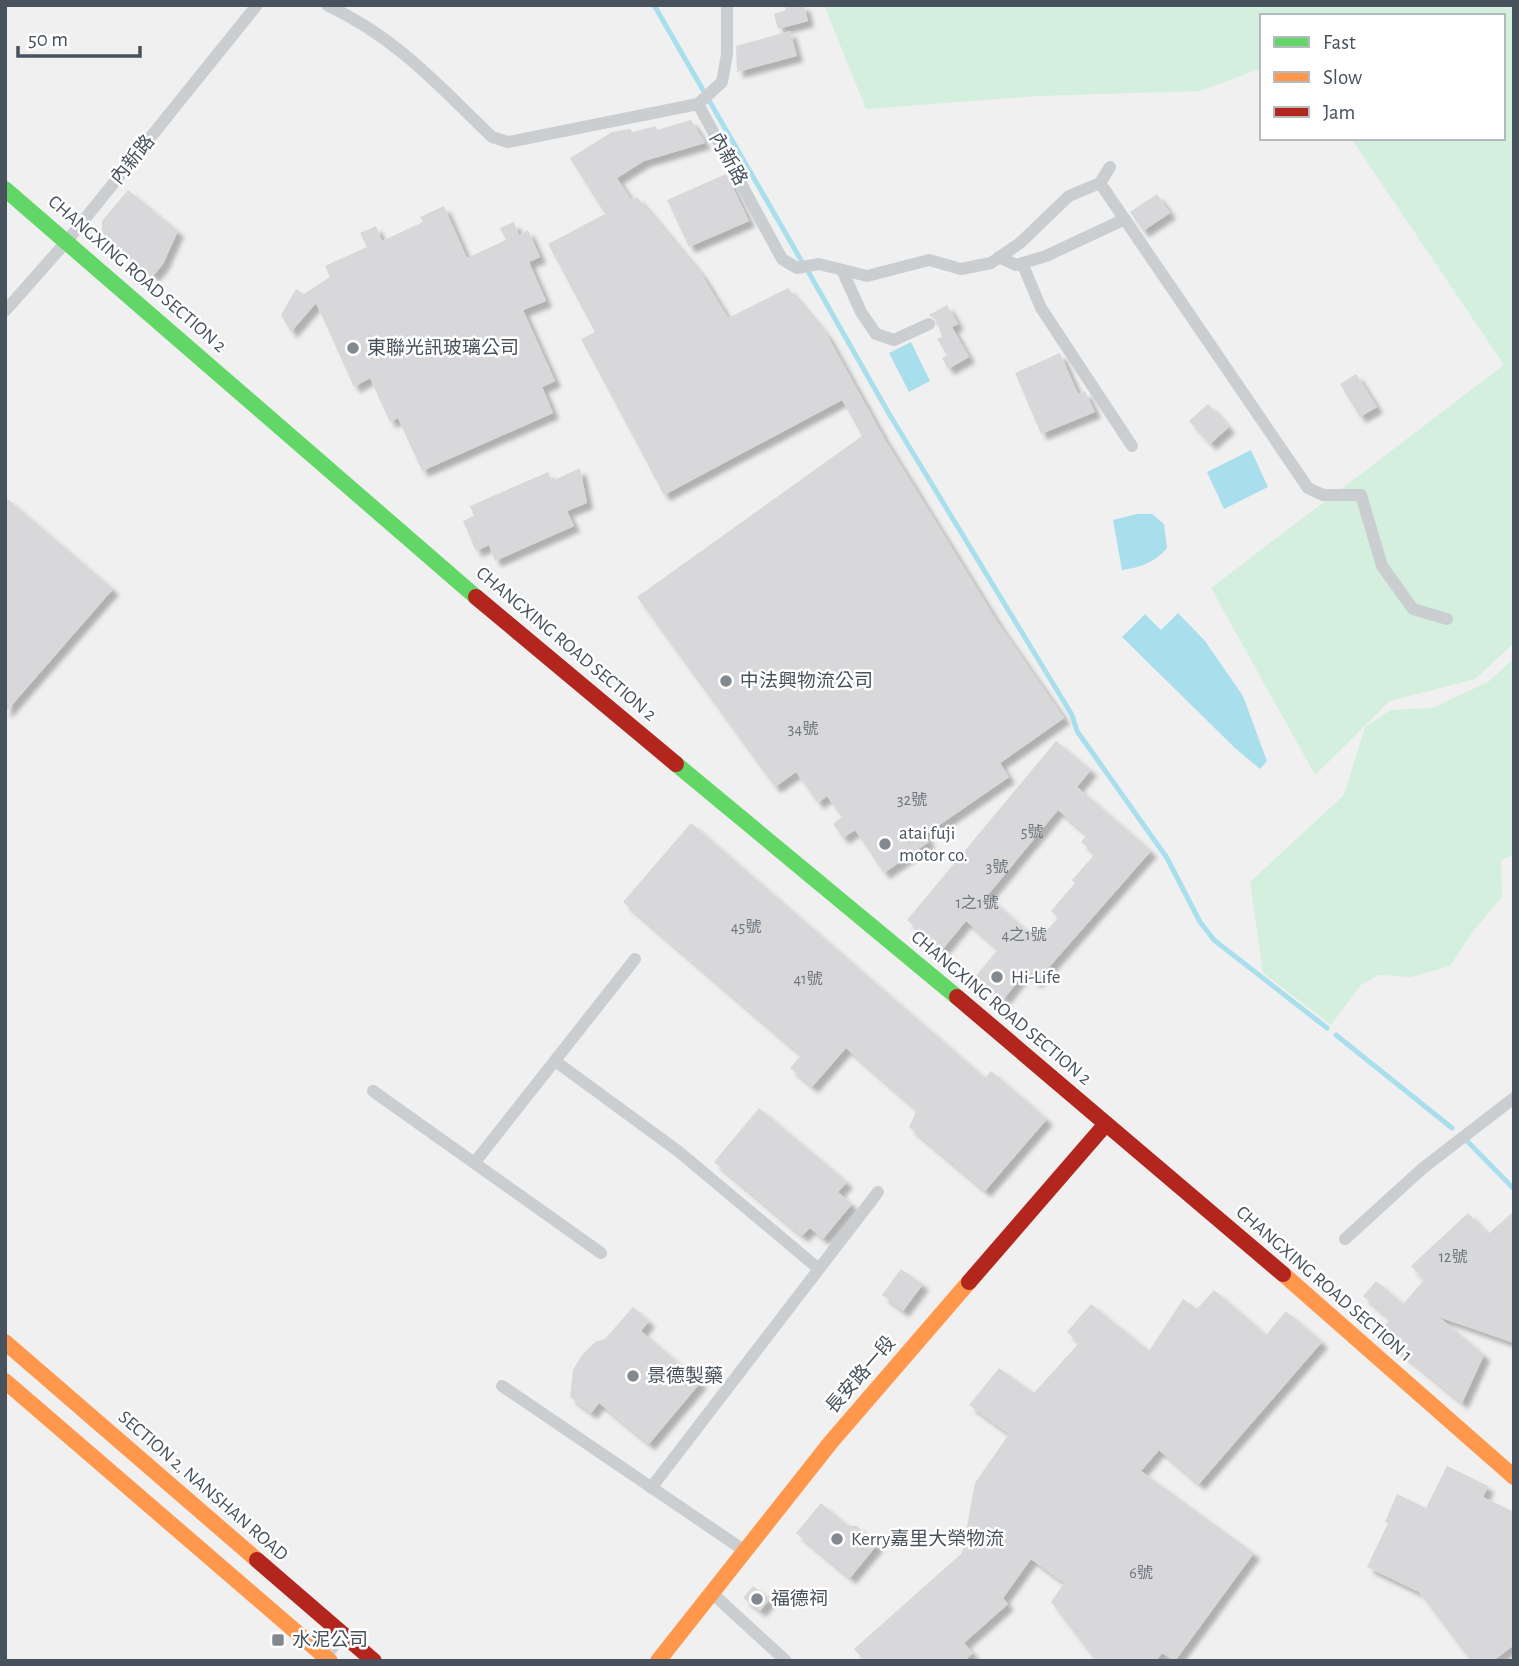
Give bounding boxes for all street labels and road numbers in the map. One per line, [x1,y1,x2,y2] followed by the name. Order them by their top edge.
[706,128,752,189] street label: 內新路
[106,131,158,188] street label: 內新路
[44,192,230,356] street label: CHANGXING ROAD SECTION 2
[472,563,660,725] street label: CHANGXING ROAD SECTION 2
[907,927,1095,1089] street label: CHANGXING ROAD SECTION 2
[1232,1203,1416,1365] street label: CHANGXING ROAD SECTION 1
[821,1332,899,1417] street label: 長安路一段
[115,1407,291,1565] street label: SECTION 2, NANSHAN ROAD

